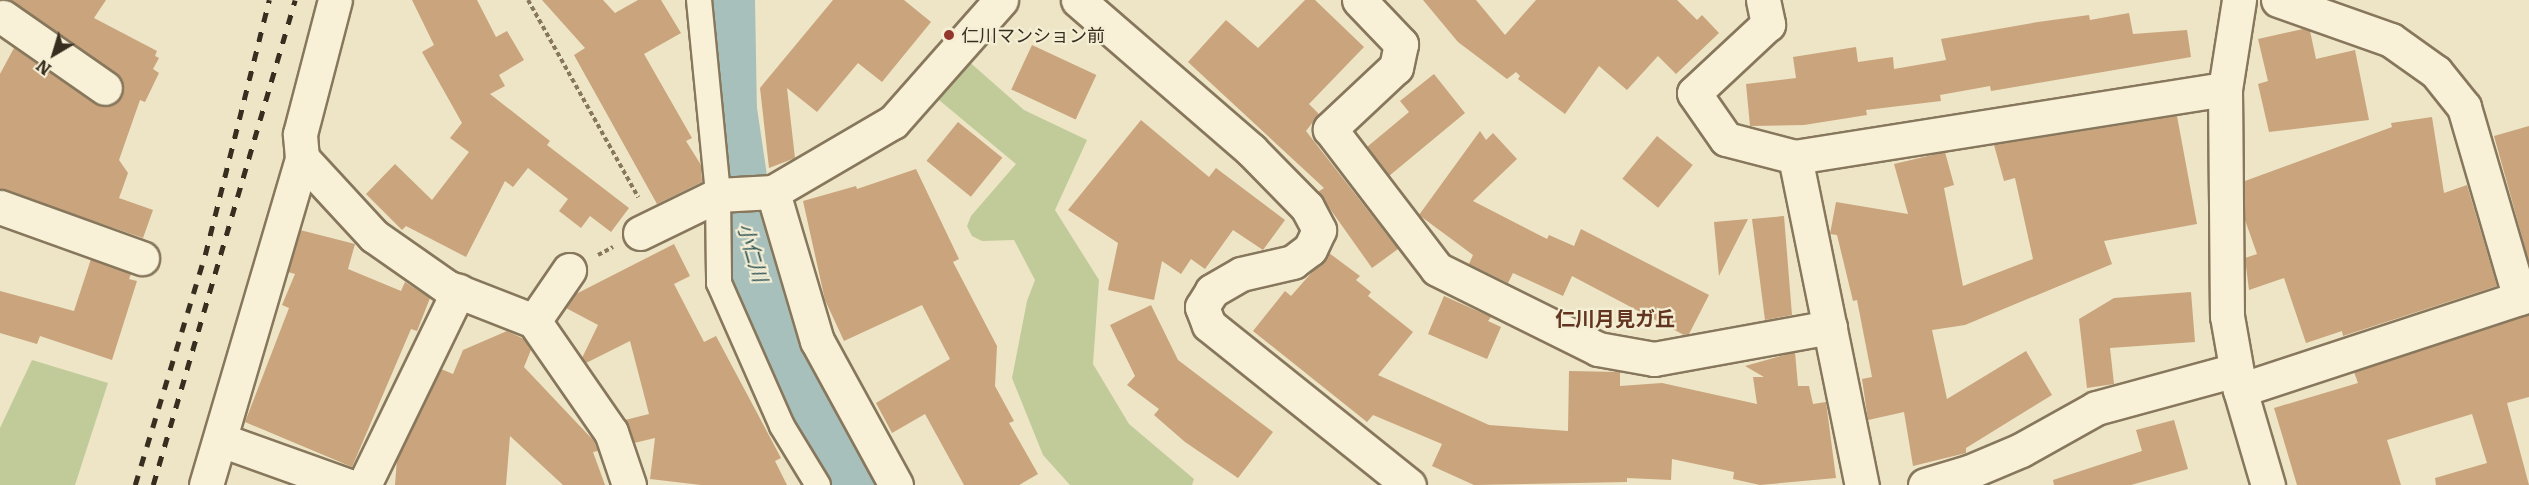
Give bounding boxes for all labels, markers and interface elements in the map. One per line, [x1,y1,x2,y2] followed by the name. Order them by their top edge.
[24,24,84,84] north arrow
[961,24,1105,46] place label: 仁川マンション前
[942,28,956,42] marker: 仁川マンション前
[30,55,56,82] text: N
[734,220,774,284] water label: 小仁川
[1555,305,1675,329] district label: 仁川月見ガ丘

